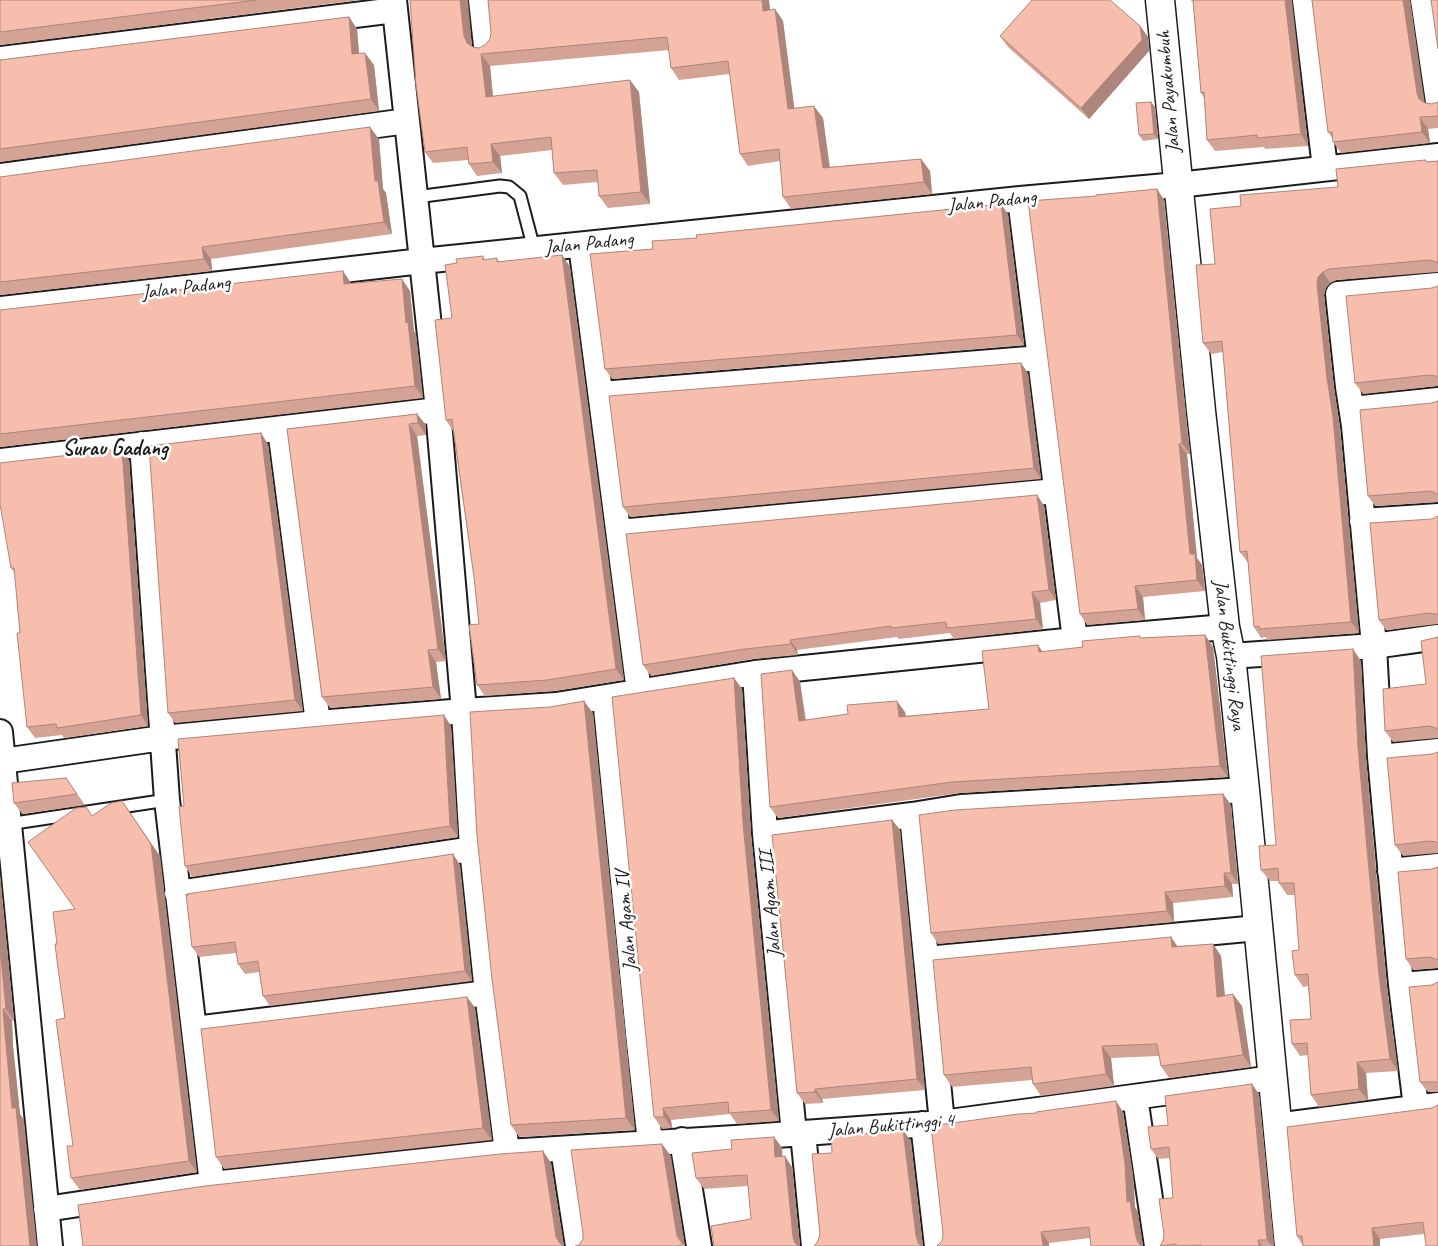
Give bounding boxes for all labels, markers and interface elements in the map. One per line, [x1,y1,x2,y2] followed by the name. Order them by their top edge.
[1152,30,1186,154] street label: Jalan Payakumbuh
[946,185,1038,219] street label: Jalan Padang
[543,227,635,261] street label: Jalan Padang
[140,271,232,305] street label: Jalan Padang
[62,436,168,462] district label: Surau Gadang
[1208,578,1250,732] street label: Jalan Bukittinggi Raya
[754,850,788,958] street label: Jalan Agam III
[611,870,643,972] street label: Jalan Agam IV
[827,1109,955,1143] street label: Jalan Bukittinggi 4

